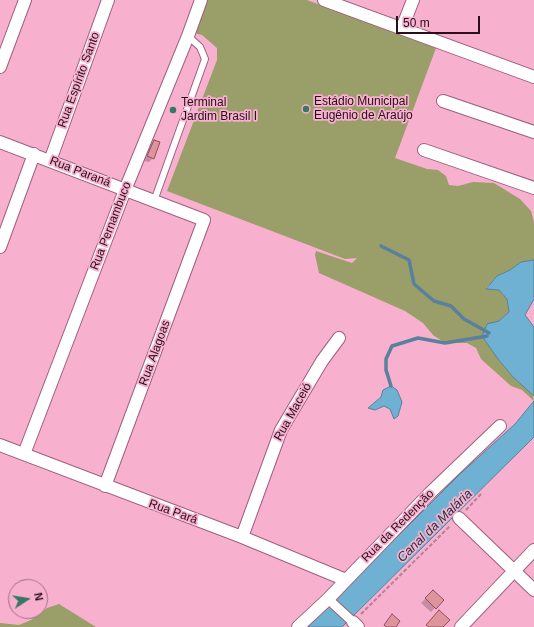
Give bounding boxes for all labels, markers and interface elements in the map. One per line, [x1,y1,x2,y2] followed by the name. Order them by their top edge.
[398,8,482,34] scale bar
[403,16,430,30] text: 50 m
[55,30,103,130] street label: Rua Espírito Santo
[314,95,413,123] place label: Estádio Municipal Eugênio de Araújo
[181,96,257,124] place label: Terminal Jardim Brasil I
[301,104,311,114] marker: Estádio Municipal Eugênio de Araújo
[168,105,178,115] marker: Terminal Jardim Brasil I
[48,154,112,190] street label: Rua Paraná
[88,180,134,272] street label: Rua Pernambuco
[136,318,174,388] street label: Rua Alagoas
[271,381,315,443] street label: Rua Maceió
[394,486,476,566] water label: Canal da Malária
[359,487,437,565] street label: Rua da Redenção
[147,497,199,527] street label: Rua Pará
[8,579,48,619] north arrow
[32,592,45,602] text: N

